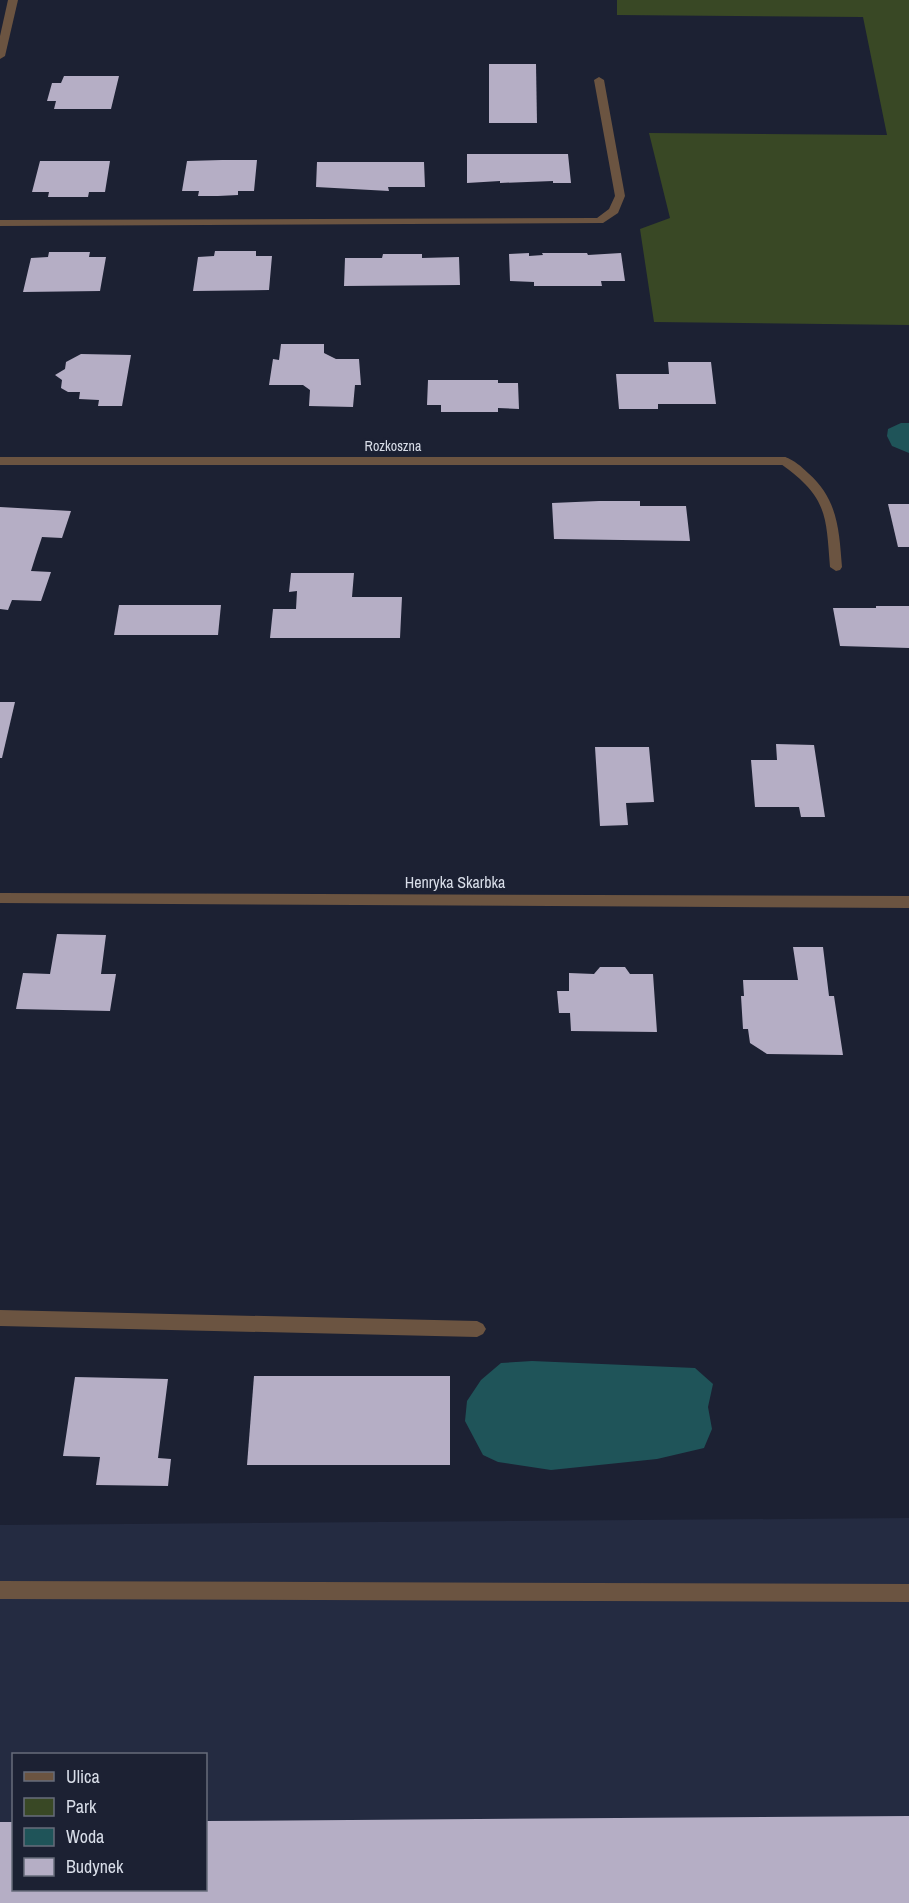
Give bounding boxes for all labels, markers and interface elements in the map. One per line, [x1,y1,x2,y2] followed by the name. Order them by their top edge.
[365,437,422,455] street label: Rozkoszna
[405,871,506,893] street label: Henryka Skarbka
[12,1753,207,1891] legend
[66,1764,100,1789] text: Ulica
[66,1794,97,1819] text: Park
[66,1824,104,1849] text: Woda
[66,1854,124,1879] text: Budynek

